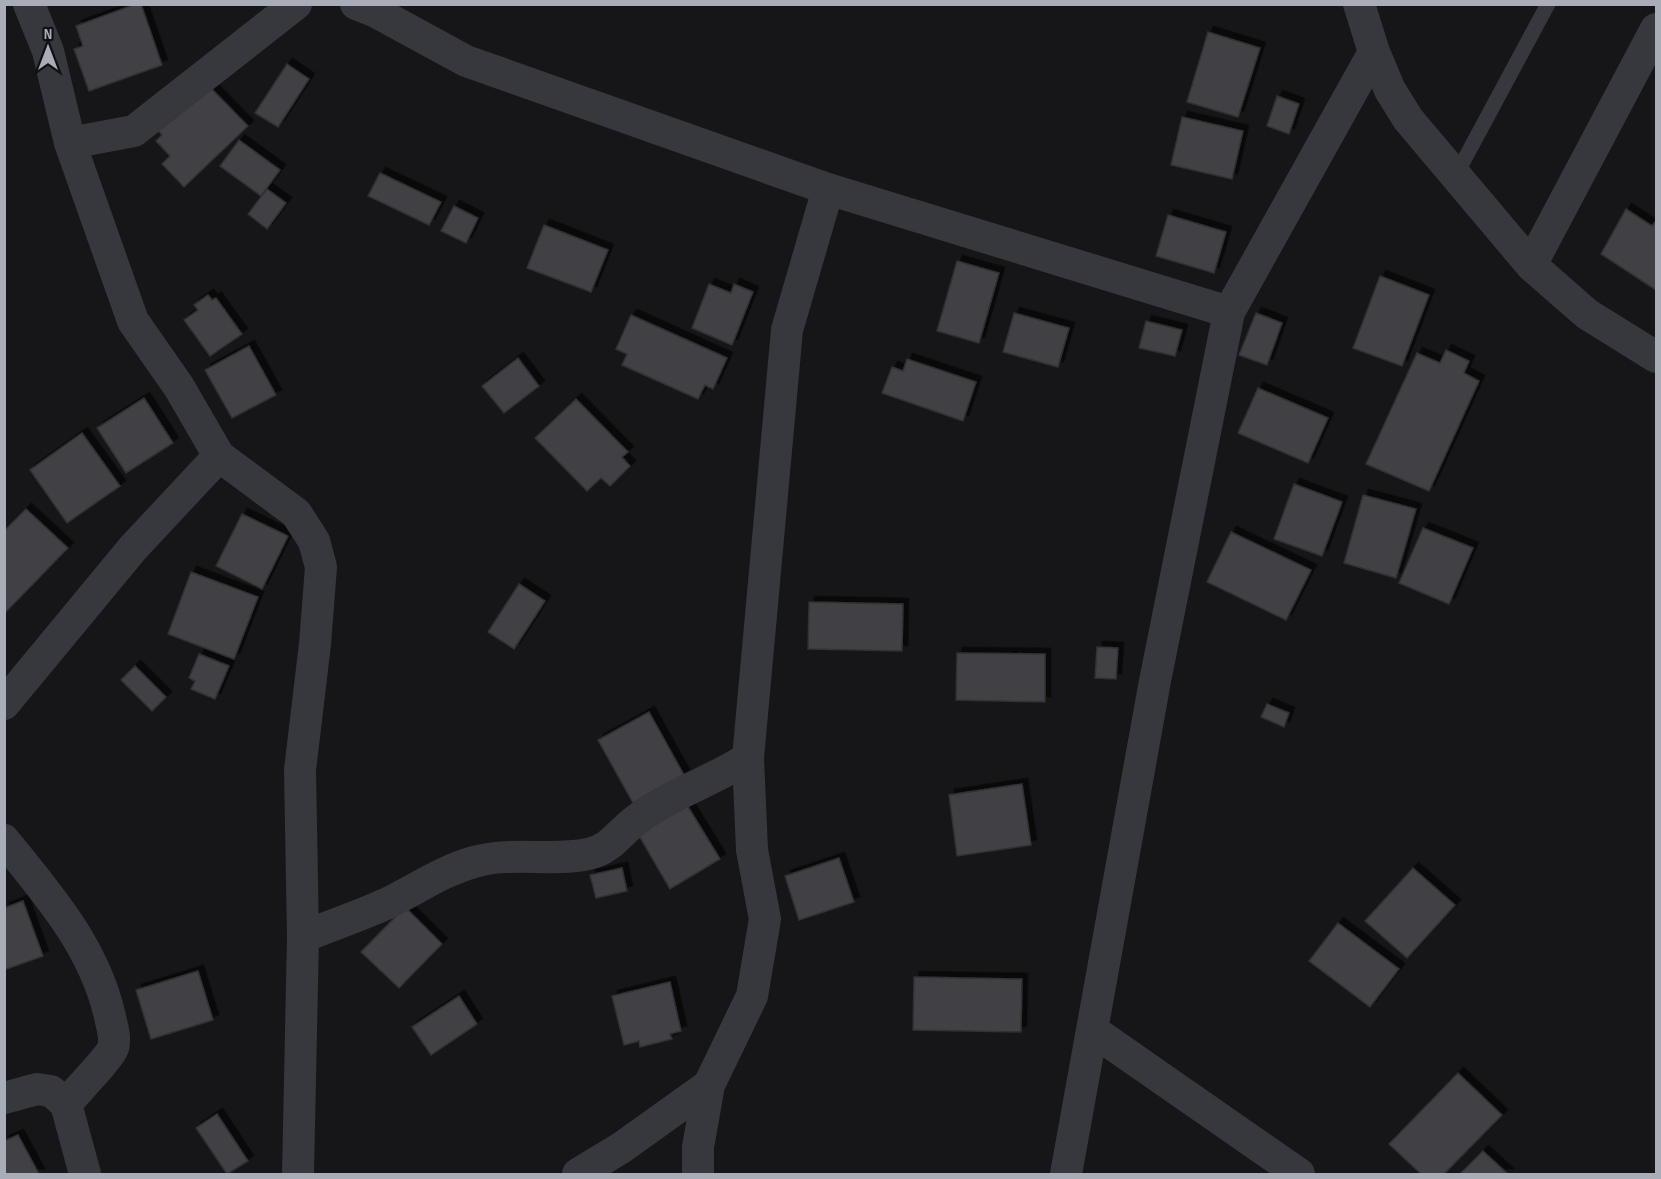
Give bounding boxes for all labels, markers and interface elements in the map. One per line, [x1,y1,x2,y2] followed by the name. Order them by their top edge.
[18,18,78,78] north arrow
[44,25,52,44] text: N

